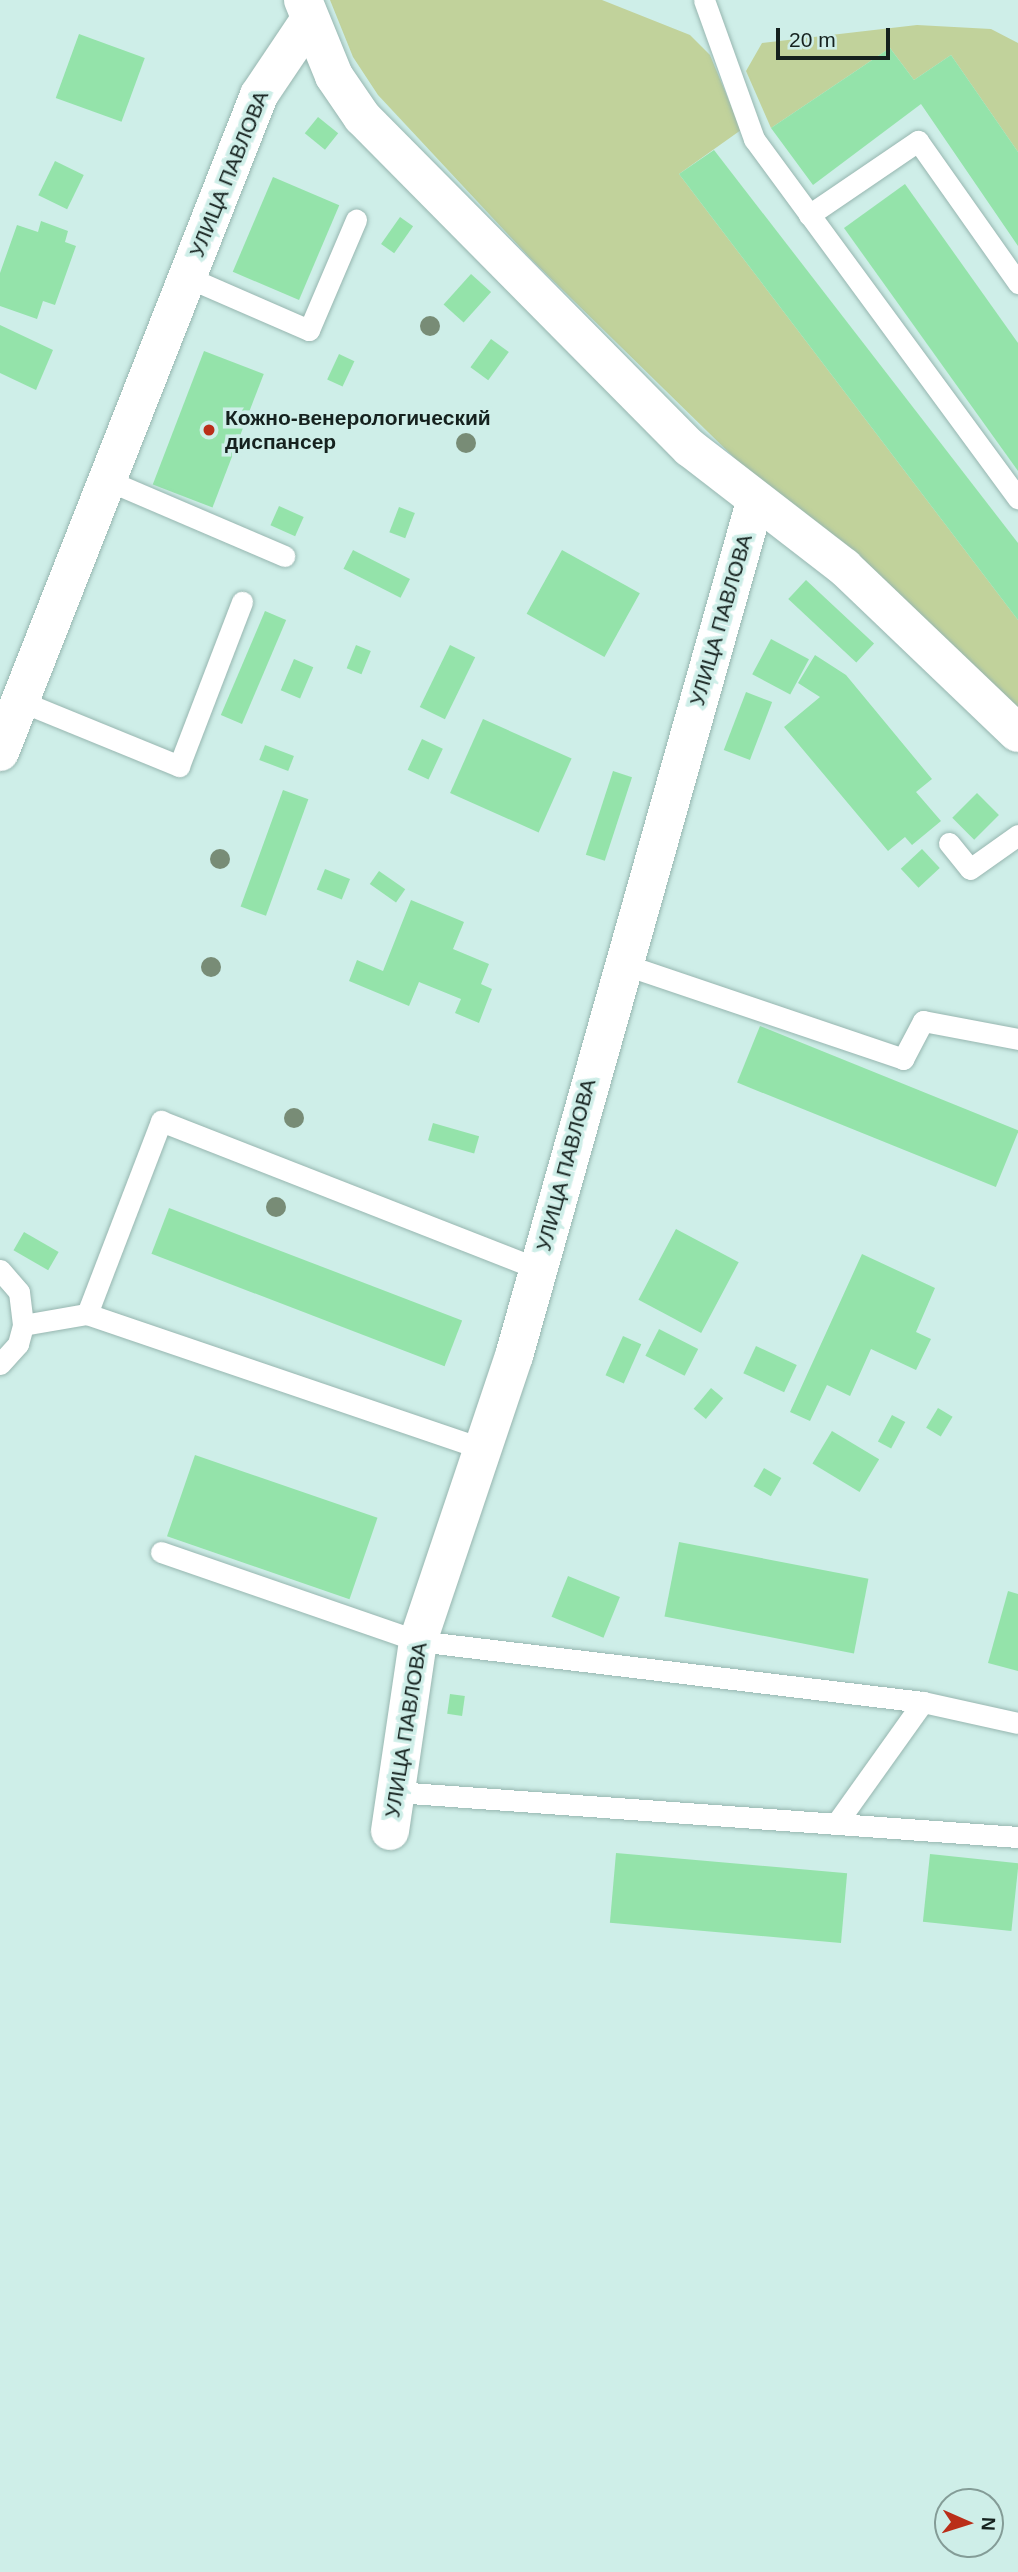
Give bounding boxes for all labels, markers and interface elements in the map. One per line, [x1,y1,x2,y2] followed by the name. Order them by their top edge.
[780,14,894,58] scale bar
[789,28,836,51] text: 20 m
[184,87,274,261] street label: УЛИЦА ПАВЛОВА
[225,405,491,455] place label: Кожно-венерологический диспансер
[199,420,219,440] marker: Кожно-венерологический диспансер
[684,531,758,709] street label: УЛИЦА ПАВЛОВА
[531,1076,601,1254] street label: УЛИЦА ПАВЛОВА
[380,1641,432,1819] street label: УЛИЦА ПАВЛОВА
[934,2488,1004,2558] north arrow
[978,2517,999,2531] text: N

